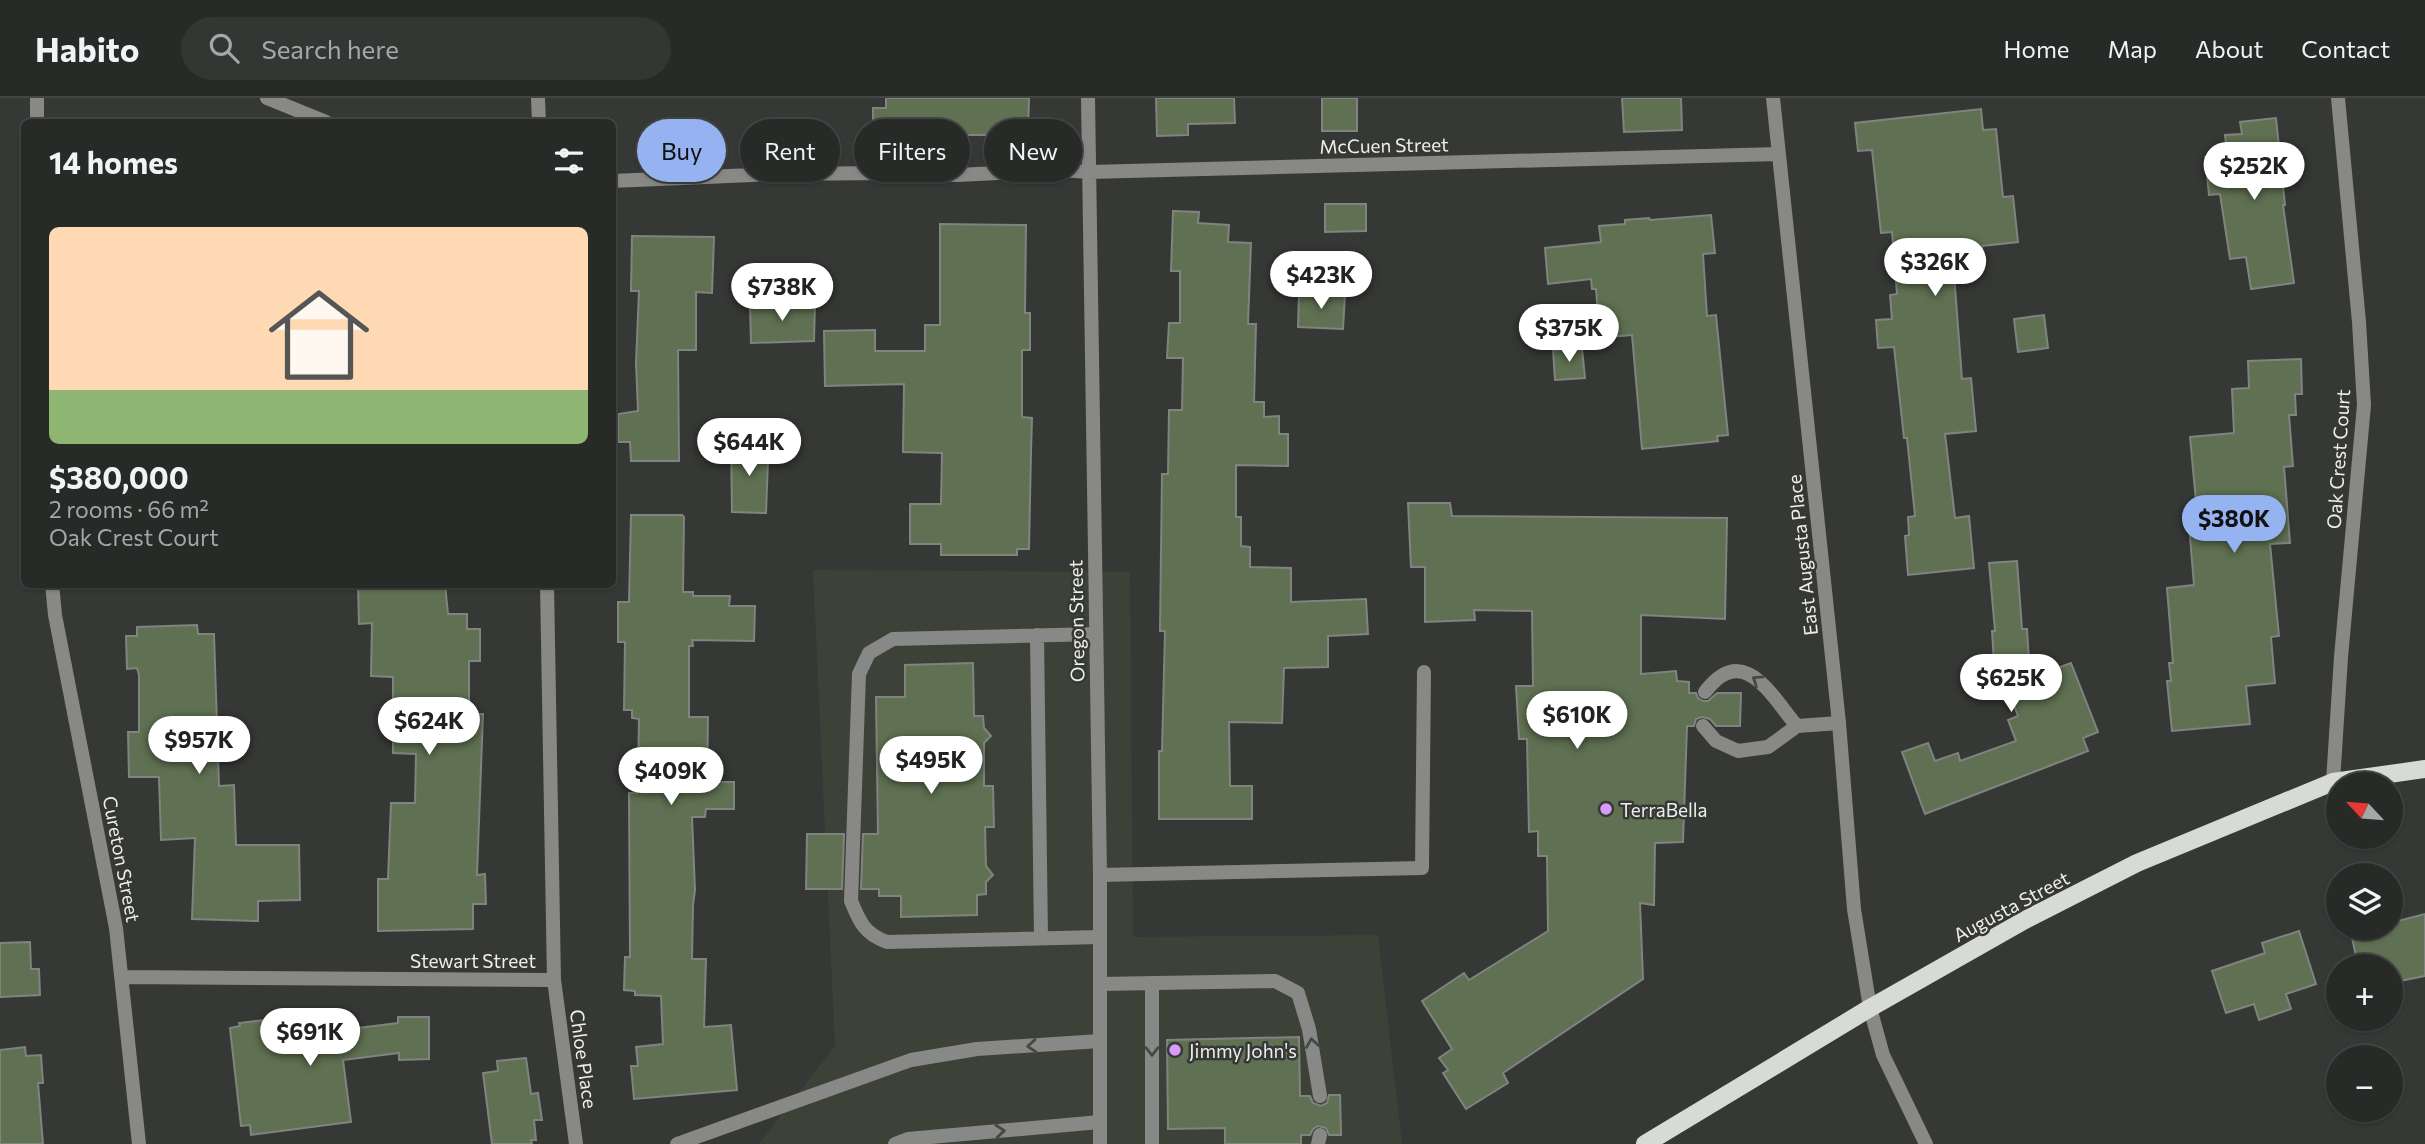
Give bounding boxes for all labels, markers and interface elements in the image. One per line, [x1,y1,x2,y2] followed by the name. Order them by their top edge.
[181,17,671,80] search box
[35,28,139,69] text: Habito
[205,29,243,67] icon: search
[261,33,399,64] text: Search here
[2004,34,2070,63] text: Home
[2108,34,2157,63] text: Map
[2195,34,2263,63] text: About
[2301,34,2390,63] text: Contact
[637,119,726,182] chip: Buy
[740,119,840,182] chip: Rent
[854,119,970,182] chip: Filters
[984,119,1082,182] chip: New
[1319,132,1449,158] street label: McCuen Street
[550,142,588,180] icon: filters
[2205,142,2303,202] pin: $252K
[49,143,178,180] text: 14 homes
[2220,151,2288,179] text: $252K
[1886,238,1984,298] pin: $326K
[1900,247,1970,275] text: $326K
[1272,252,1370,311] pin: $423K
[1286,260,1356,288] text: $423K
[733,264,831,323] pin: $738K
[256,272,382,398] icon: home
[747,272,817,300] text: $738K
[1520,304,1618,364] pin: $375K
[1535,313,1603,341] text: $375K
[2322,388,2354,530] street label: Oak Crest Court
[700,418,798,478] pin: $644K
[713,427,785,455] text: $644K
[49,458,189,495] text: $380,000
[1782,473,1822,637] street label: East Augusta Place
[49,495,209,523] text: 2 rooms · 66 m²
[2185,496,2283,555] pin: $380K
[2198,504,2270,532] text: $380K
[49,523,219,551] text: Oak Crest Court
[1063,559,1089,682] street label: Oregon Street
[1962,654,2060,714] pin: $625K
[1976,663,2046,691] text: $625K
[1751,675,1764,688] one-way arrow
[1528,692,1626,751] pin: $610K
[380,698,478,757] pin: $624K
[1542,700,1612,728] text: $610K
[394,706,464,734] text: $624K
[150,716,248,776] pin: $957K
[164,725,234,753] text: $957K
[882,736,980,796] pin: $495K
[896,745,967,773] text: $495K
[622,748,720,807] pin: $409K
[635,756,707,784] text: $409K
[2326,772,2403,849] north arrow
[2326,772,2403,1122] map controls
[98,794,146,924] street label: Cureton Street
[1620,798,1708,821] place label: TerraBella
[1598,801,1614,817] marker: TerraBella
[2326,863,2403,940] button: layers
[1949,866,2073,946] street label: Augusta Street
[410,949,536,972] street label: Stewart Street
[2326,954,2403,1031] button: +
[566,1008,602,1110] street label: Chloe Place
[261,1009,359,1068] pin: $691K
[276,1017,344,1045] text: $691K
[1027,1038,1038,1053] one-way arrow
[1305,1038,1320,1049] one-way arrow
[1189,1039,1297,1062] place label: Jimmy John's
[1167,1042,1183,1058] marker: Jimmy John's
[2326,1045,2403,1122] button: −
[1144,1047,1160,1057] one-way arrow
[995,1124,1006,1139] one-way arrow

